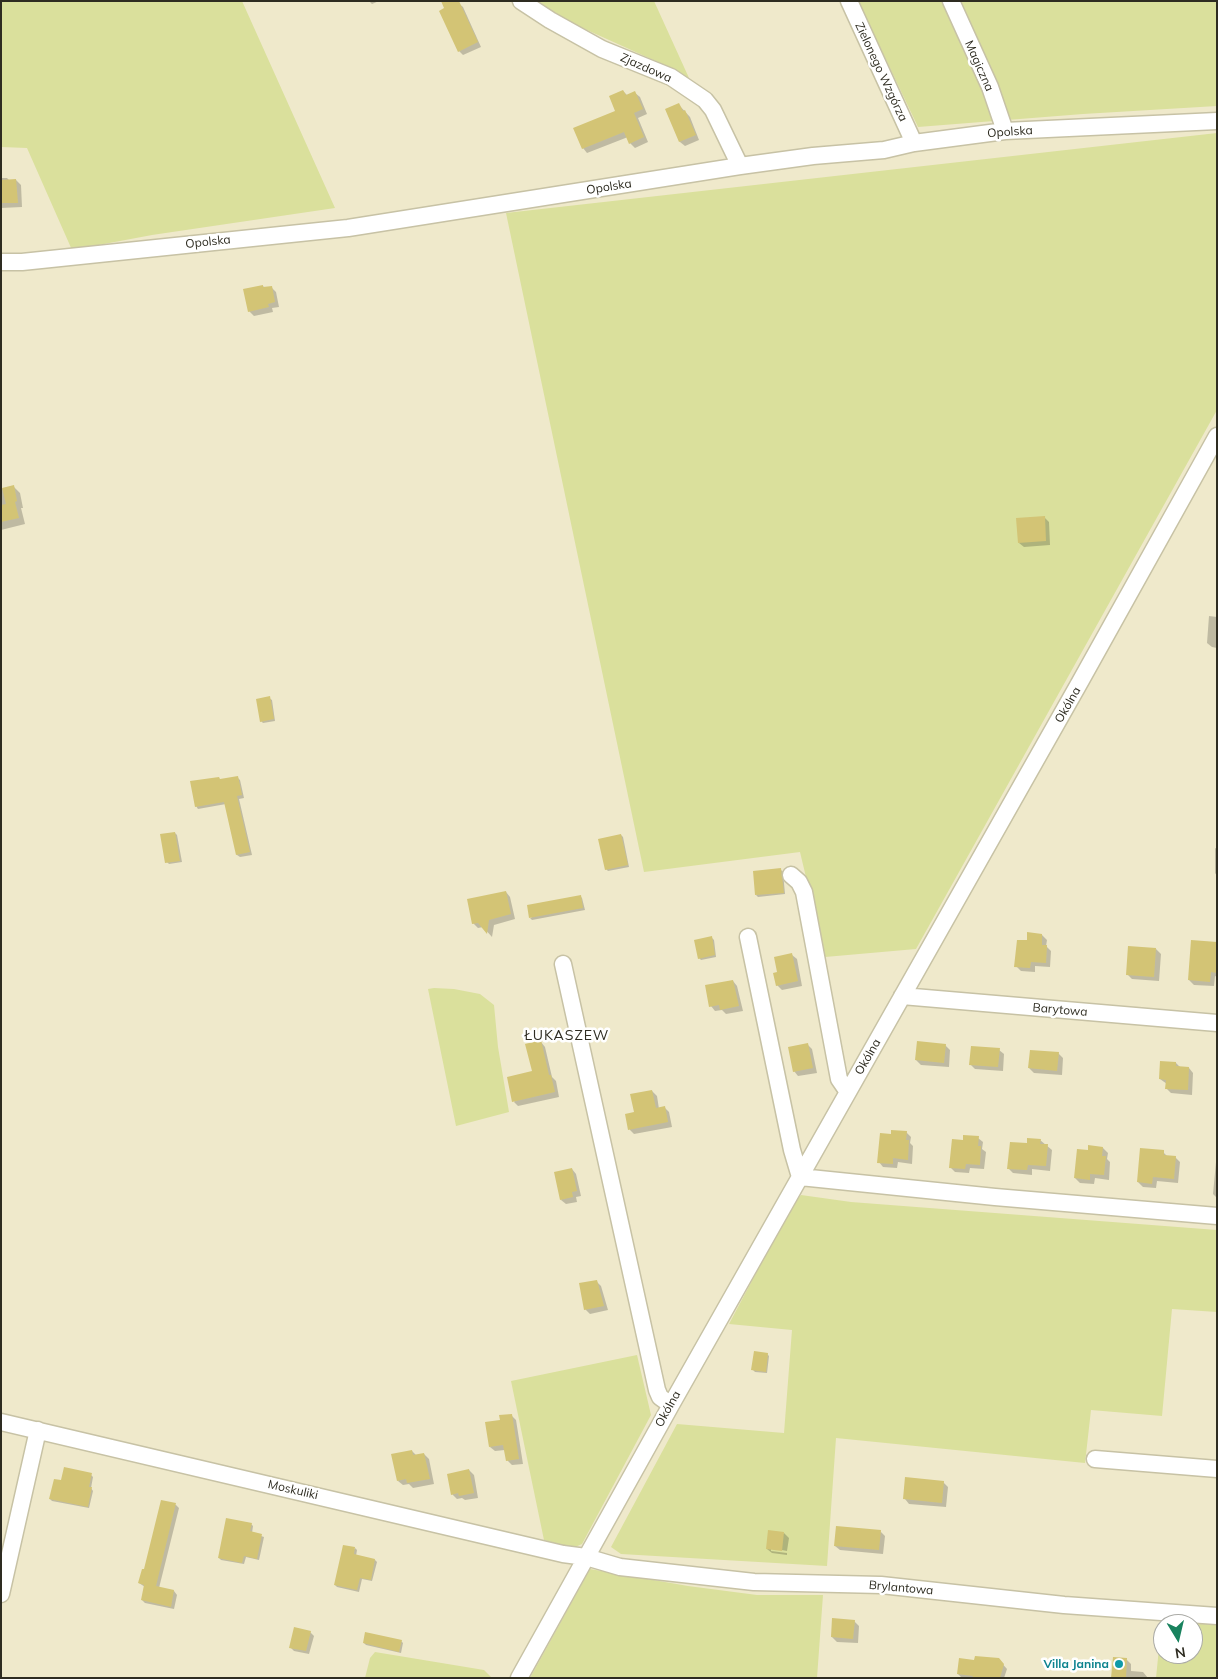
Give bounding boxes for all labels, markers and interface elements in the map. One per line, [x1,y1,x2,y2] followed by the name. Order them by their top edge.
[852,20,910,124] street label: Zielonego Wzgórza
[961,38,997,94] street label: Magiczna
[618,50,674,86] street label: Zjazdowa
[987,123,1033,141] street label: Opolska
[585,176,633,198] street label: Opolska
[185,232,231,252] street label: Opolska
[1052,684,1084,726] street label: Okólna
[1032,1000,1088,1020] street label: Barytowa
[524,1028,610,1044] district label: ŁUKASZEW
[852,1036,884,1078] street label: Okólna
[652,1388,684,1430] street label: Okólna
[267,1477,319,1503] street label: Moskuliki
[868,1578,934,1598] street label: Brylantowa
[1153,1614,1203,1664] north arrow
[1174,1643,1187,1663] text: N
[1043,1657,1109,1671] place label: Villa Janina
[1113,1658,1125,1670] marker: Villa Janina

